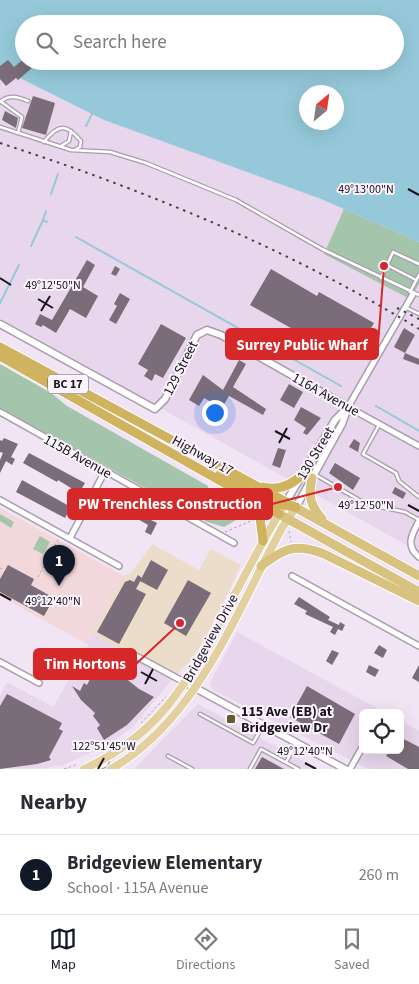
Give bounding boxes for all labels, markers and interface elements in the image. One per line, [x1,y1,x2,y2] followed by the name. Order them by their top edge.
[15,15,404,70] search box
[33,29,61,57] icon: search
[73,29,167,56] text: Search here
[299,85,344,130] north arrow
[338,181,394,198] text: 49°13'00"N
[25,277,81,294] text: 49°12'50"N
[226,329,378,359] callout: Surrey Public Wharf
[236,335,369,356] text: Surrey Public Wharf
[159,338,203,399] street label: 129 Street
[288,368,363,422] street label: 116A Avenue
[48,374,88,394] road number: BC 17
[202,400,228,426] your location
[292,423,340,484] street label: 130 Street
[40,430,115,484] street label: 115B Avenue
[168,431,237,481] street label: Highway 17
[68,489,272,519] callout: PW Trenchless Construction
[78,494,262,515] text: PW Trenchless Construction
[338,497,394,514] text: 49°12'50"N
[43,545,75,586] pin: 1
[178,591,243,686] street label: Bridgeview Drive
[25,593,81,610] text: 49°12'40"N
[34,649,136,679] callout: Tim Hortons
[44,654,126,675] text: Tim Hortons
[241,702,333,738] place label: 115 Ave (EB) at Bridgeview Dr
[359,709,404,754] map controls
[359,709,404,754] button: locate
[225,713,237,725] marker: 115 Ave (EB) at Bridgeview Dr
[72,738,136,755] text: 122°51'45"W
[277,743,333,760] text: 49°12'40"N
[20,787,87,817] text: Nearby
[67,850,262,877] text: Bridgeview Elementary
[32,864,40,886] text: 1
[359,864,399,886] text: 260 m
[67,877,208,899] text: School · 115A Avenue
[49,925,77,975] tab: Map
[176,925,235,975] tab: Directions
[334,925,370,975] tab: Saved

